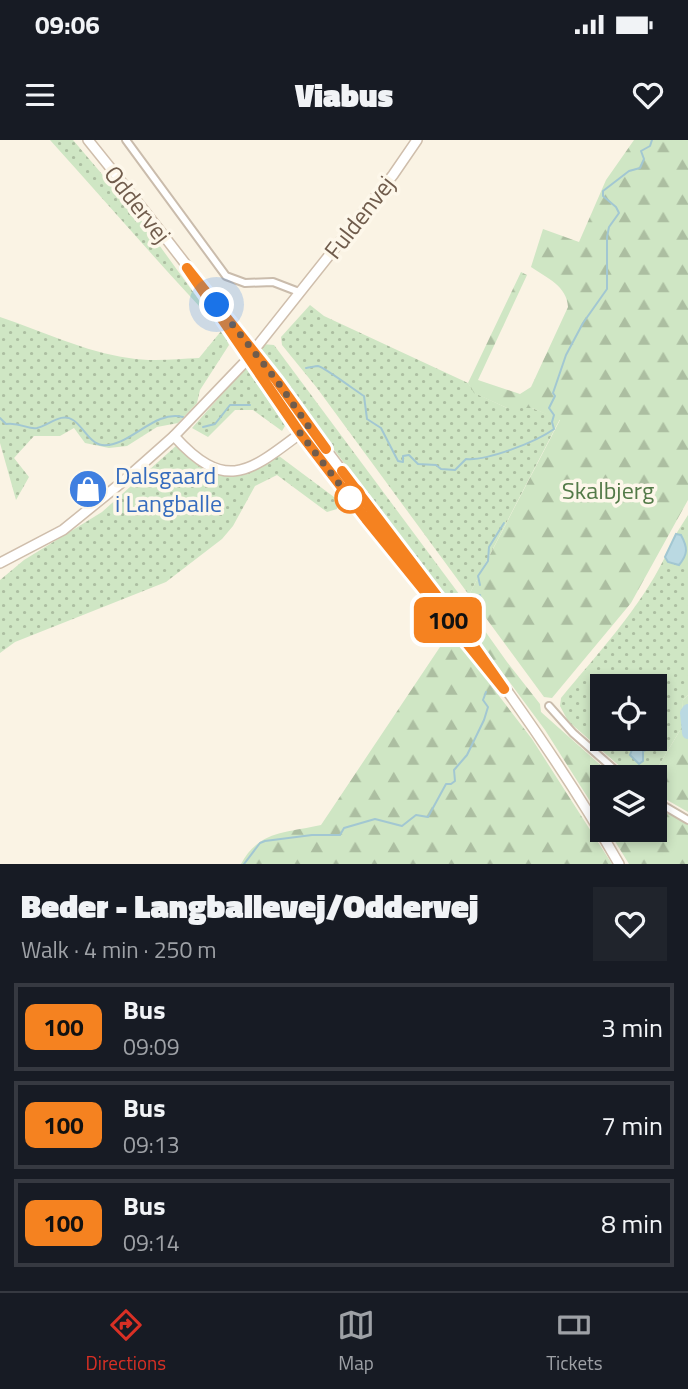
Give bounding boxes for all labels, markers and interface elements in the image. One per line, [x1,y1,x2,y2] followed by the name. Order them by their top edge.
[35,5,100,44] text: 09:06
[295,71,393,119] text: Viabus
[21,76,59,114] icon: menu
[629,76,667,114] icon: heart
[96,157,180,251] street label: Oddervej
[315,168,403,266] street label: Fuldenvej
[199,287,234,322] your location
[115,457,222,521] place label: Dalsgaard i Langballe
[67,468,109,510] shop icon: Dalsgaard i Langballe
[562,472,654,508] park label: Skalbjerg
[335,483,365,513] unlabelled marker
[408,597,488,643] line badge: 100
[428,602,468,638] text: 100
[590,674,667,842] map controls
[590,674,667,751] button: locate
[590,765,667,842] button: layers
[21,881,478,931] text: Beder - Langballevej/Oddervej
[593,887,667,961] button: heart
[21,932,217,967] text: Walk · 4 min · 250 m
[123,990,165,1029] text: Bus
[601,1008,663,1047] text: 3 min
[43,1009,84,1045] text: 100
[123,1029,180,1064] text: 09:09
[123,1088,165,1127] text: Bus
[601,1106,663,1145] text: 7 min
[43,1107,84,1143] text: 100
[123,1127,180,1162] text: 09:13
[123,1186,165,1225] text: Bus
[601,1204,663,1243] text: 8 min
[43,1205,84,1241] text: 100
[123,1225,180,1260] text: 09:14
[86,1306,166,1377] tab: Directions
[337,1306,375,1377] tab: Map
[546,1306,602,1377] tab: Tickets

